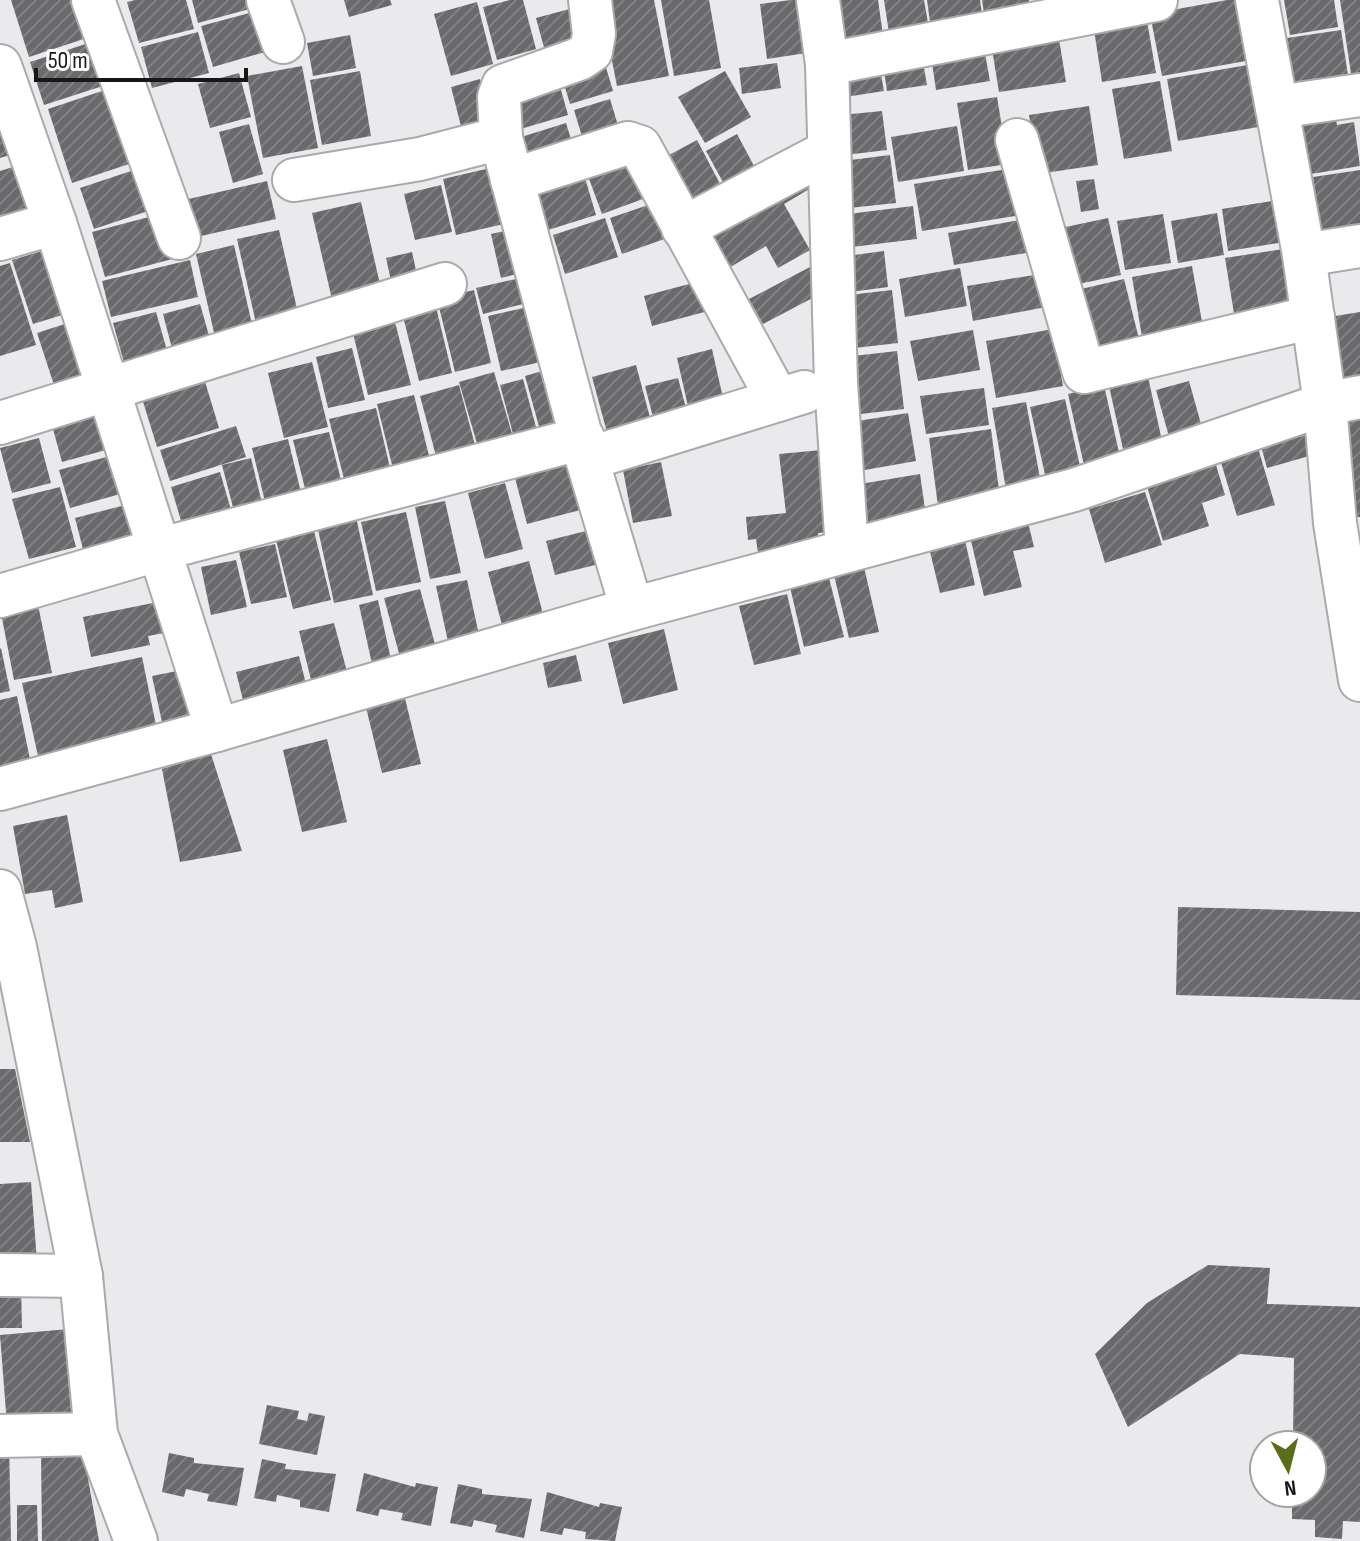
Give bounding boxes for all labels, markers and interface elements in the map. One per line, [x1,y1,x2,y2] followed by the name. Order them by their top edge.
[36,32,246,82] scale bar
[48,46,88,75] text: 50 m
[1248,1429,1328,1509] north arrow
[1283,1473,1298,1501] text: N

